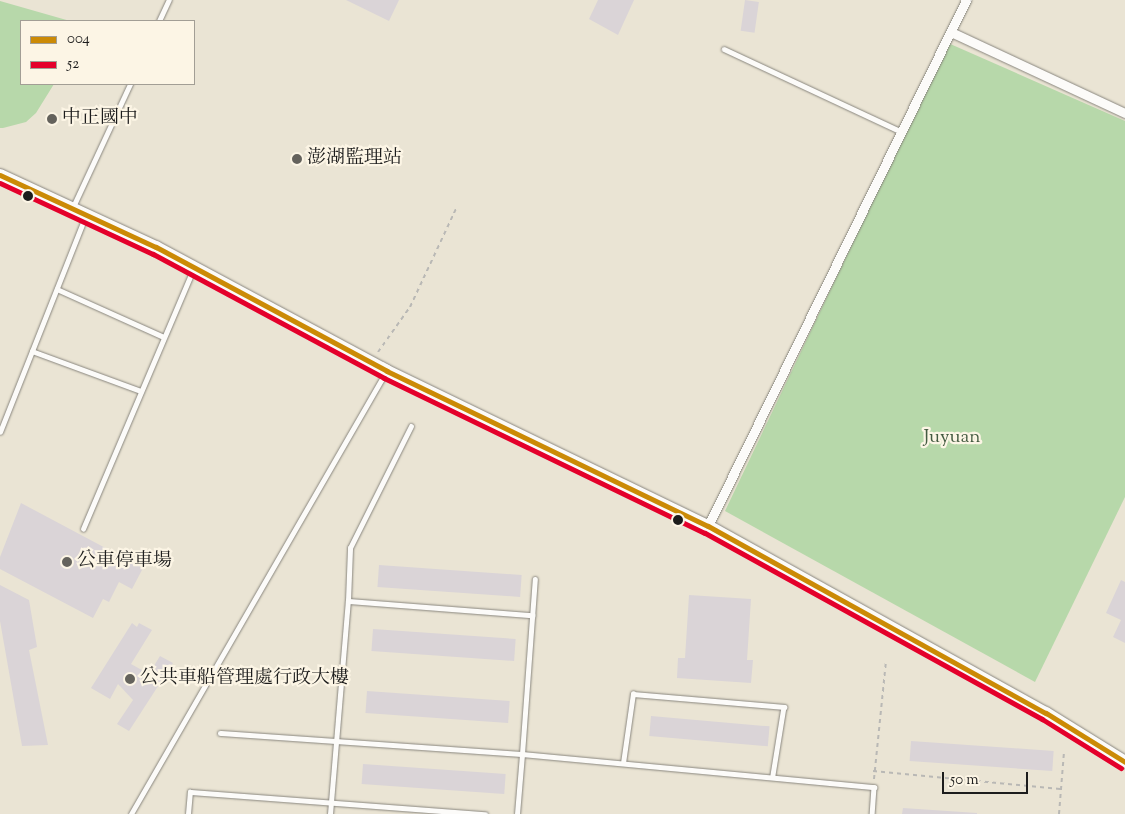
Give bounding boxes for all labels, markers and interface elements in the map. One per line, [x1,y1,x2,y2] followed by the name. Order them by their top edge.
[20,20,195,85] legend
[67,29,90,50] text: 004
[67,54,79,75] text: 52
[62,108,138,130] place label: 中正國中
[46,113,58,125] marker: 中正國中
[307,148,402,170] place label: 澎湖監理站
[291,153,303,165] marker: 澎湖監理站
[23,191,33,201] unlabelled marker
[924,427,980,449] park label: Juyuan
[673,515,683,525] unlabelled marker
[77,551,172,573] place label: 公車停車場
[61,556,73,568] marker: 公車停車場
[140,668,349,690] place label: 公共車船管理處行政大樓
[124,673,136,685] marker: 公共車船管理處行政大樓
[945,762,1031,794] scale bar
[950,770,979,791] text: 50 m

